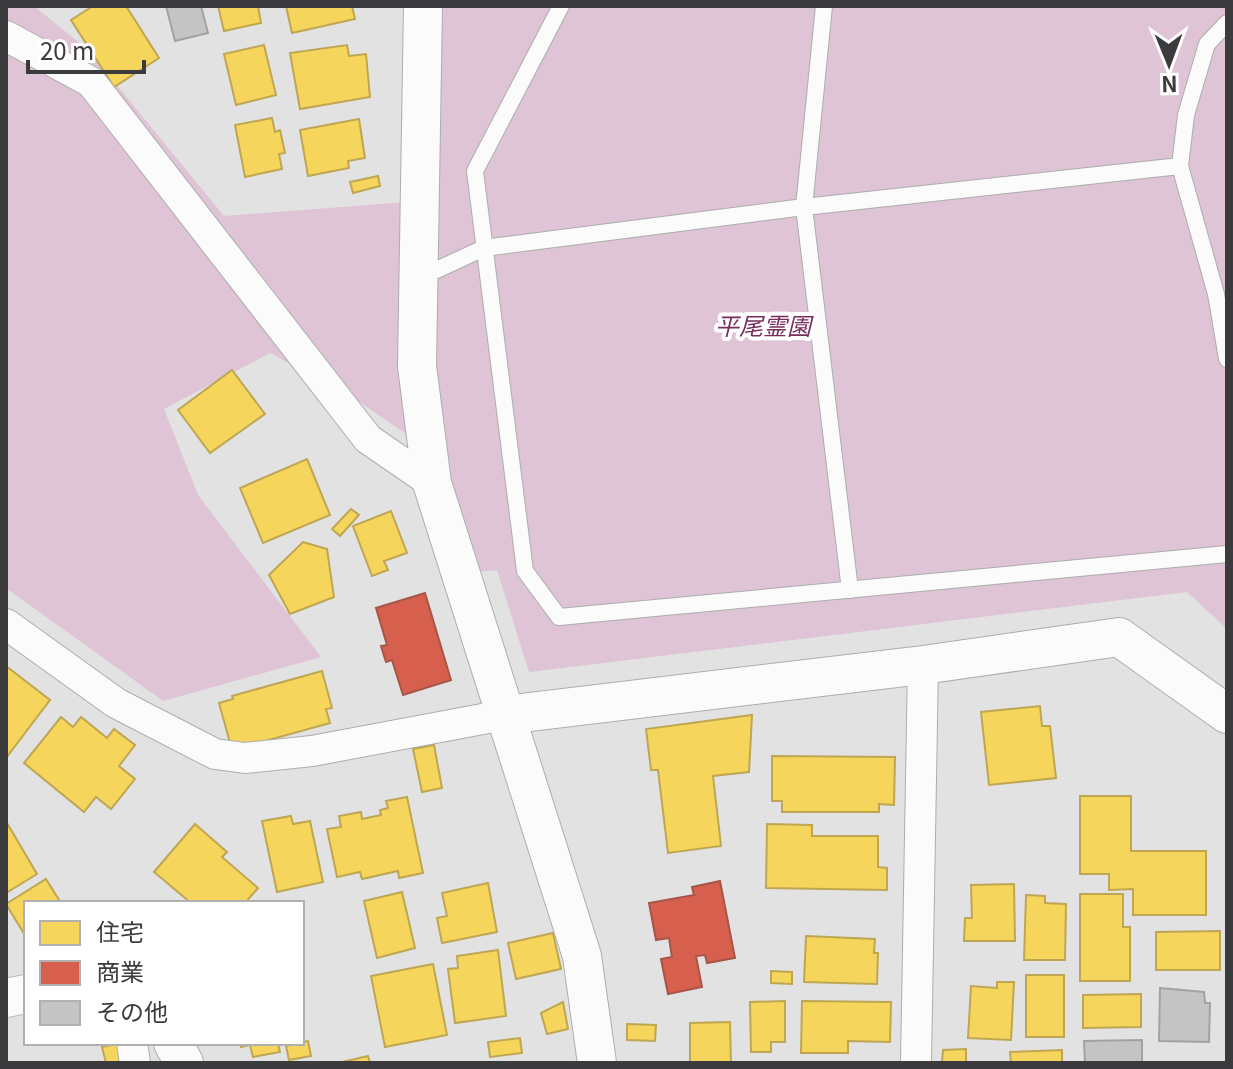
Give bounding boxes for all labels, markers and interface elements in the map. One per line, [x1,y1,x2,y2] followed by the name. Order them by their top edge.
[28,24,144,74] scale bar
[1129,24,1209,104] north arrow
[40,32,94,67] text: 20 m
[1161,70,1178,102] text: N
[715,307,814,342] park label: 平尾霊園
[24,901,304,1045] legend
[96,913,144,948] text: 住宅
[96,953,144,988] text: 商業
[96,993,168,1028] text: その他

